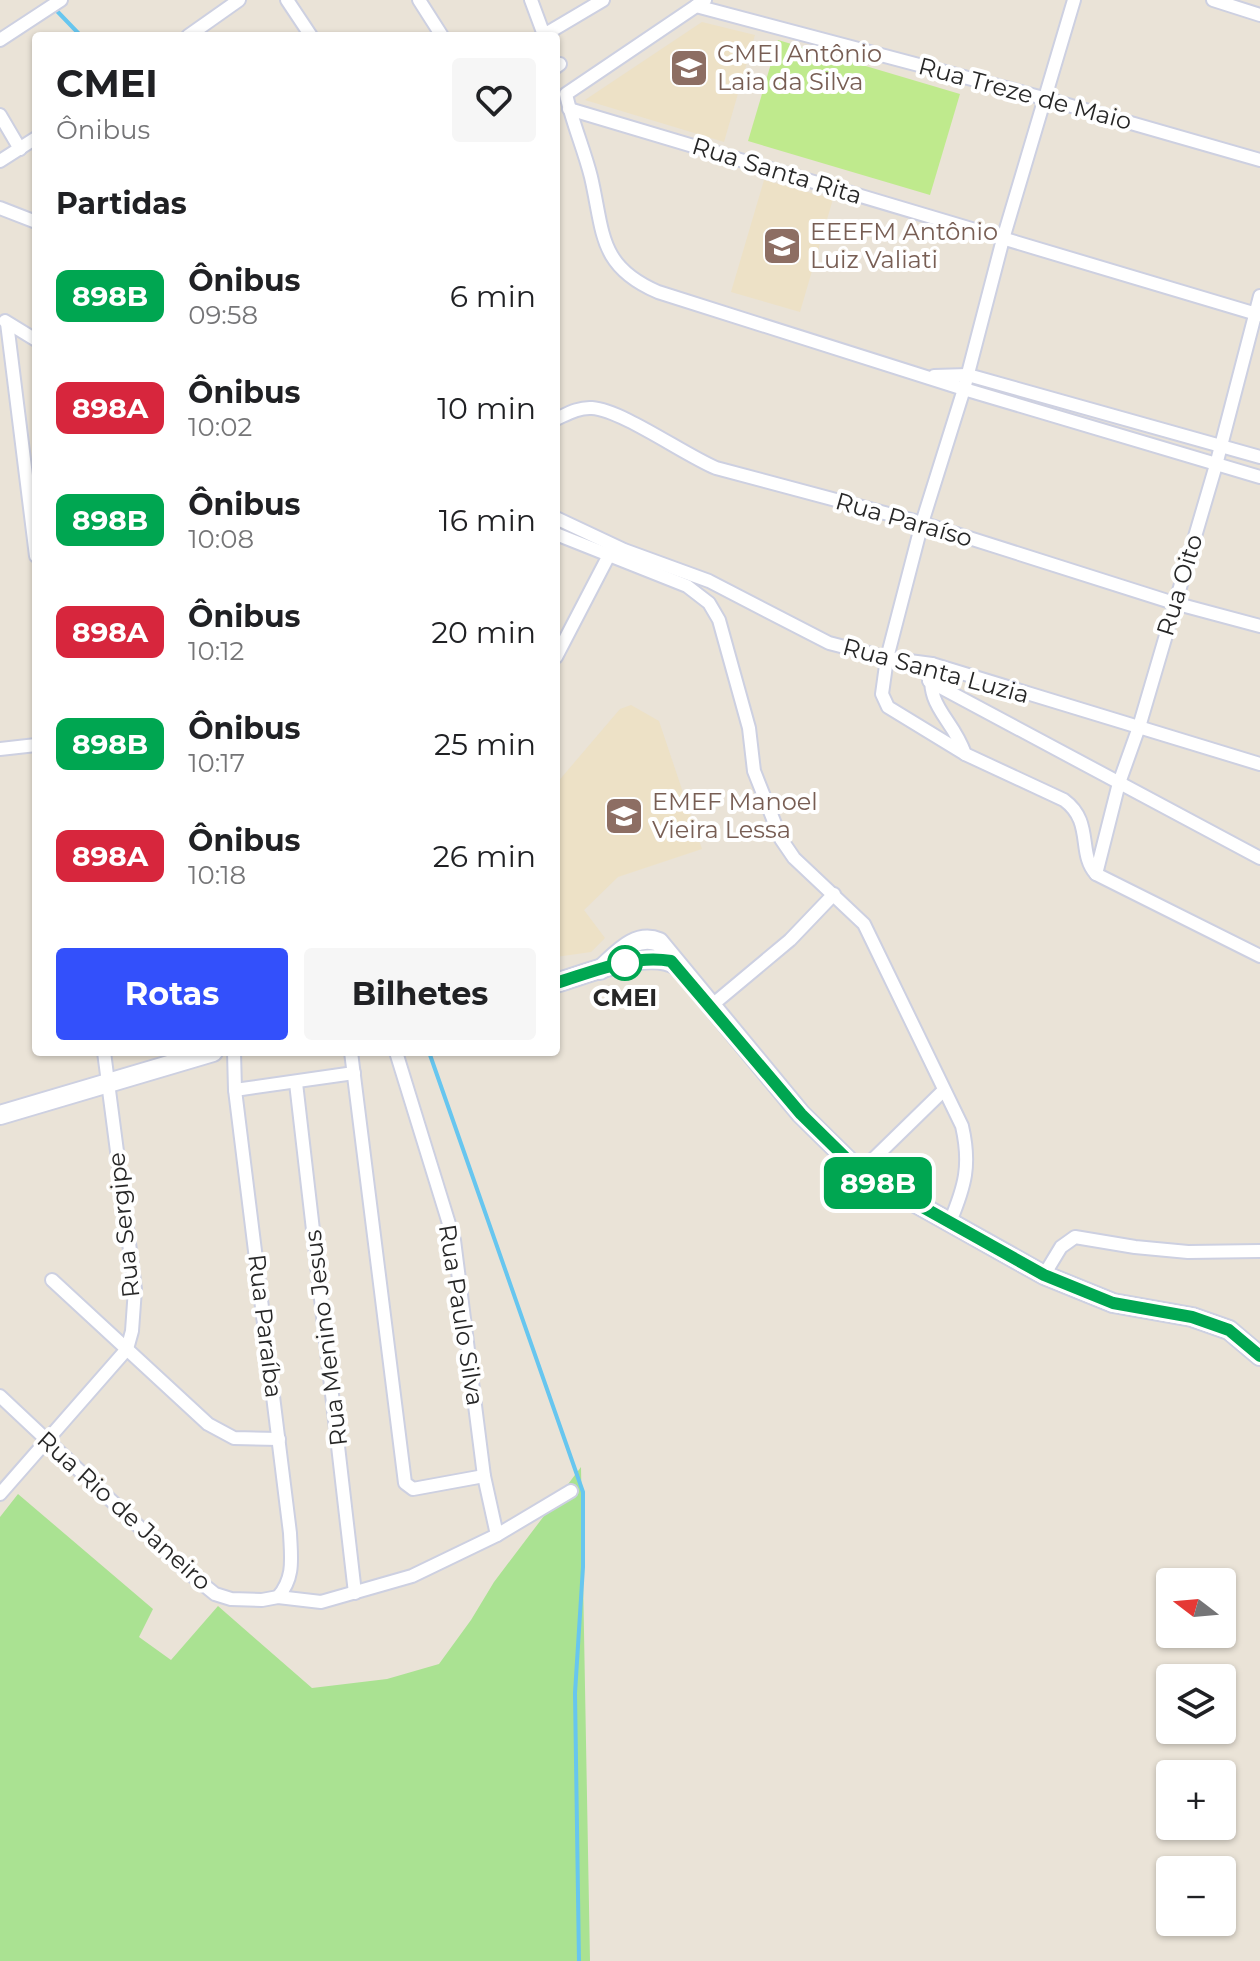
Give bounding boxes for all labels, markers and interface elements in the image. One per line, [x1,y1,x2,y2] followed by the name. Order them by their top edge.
[717,39,882,96] place label: CMEI Antônio Laia da Silva
[668,47,710,89] school or university icon: CMEI Antônio Laia da Silva
[915,51,1135,136] street label: Rua Treze de Maio
[452,58,536,142] button: heart
[56,60,158,107] text: CMEI
[56,114,150,146] text: Ônibus
[689,131,865,210] street label: Rua Santa Rita
[56,185,187,222] text: Partidas
[810,217,998,274] place label: EEEFM Antônio Luiz Valiati
[761,225,803,267] school or university icon: EEEFM Antônio Luiz Valiati
[188,262,301,299] text: Ônibus
[450,278,536,315] text: 6 min
[72,279,148,313] text: 898B
[188,299,258,331] text: 09:58
[188,374,300,411] text: Ônibus
[437,390,536,427] text: 10 min
[72,391,148,425] text: 898A
[188,411,252,443] text: 10:02
[188,486,301,523] text: Ônibus
[832,486,976,553] street label: Rua Paraíso
[439,502,536,539] text: 16 min
[72,503,148,537] text: 898B
[188,523,254,555] text: 10:08
[1150,531,1209,639] street label: Rua Oito
[188,598,300,635] text: Ônibus
[431,614,536,651] text: 20 min
[72,615,148,649] text: 898A
[840,632,1032,709] street label: Rua Santa Luzia
[188,635,244,667] text: 10:12
[188,710,301,747] text: Ônibus
[434,726,536,763] text: 25 min
[72,727,148,761] text: 898B
[188,747,245,779] text: 10:17
[652,787,818,844] place label: EMEF Manoel Vieira Lessa
[603,795,645,837] school or university icon: EMEF Manoel Vieira Lessa
[188,822,300,859] text: Ônibus
[433,838,536,875] text: 26 min
[72,839,148,873] text: 898A
[188,859,246,891] text: 10:18
[608,946,642,980] marker: CMEI
[56,948,288,1040] button: Rotas
[304,948,536,1040] button: Bilhetes
[593,983,657,1012] place label: CMEI
[101,1151,146,1299] street label: Rua Sergipe
[822,1157,934,1209] line badge: 898B
[840,1166,916,1200] text: 898B
[433,1222,490,1408] street label: Rua Paulo Silva
[298,1228,353,1448] street label: Rua Menino Jesus
[242,1252,289,1399] street label: Rua Paraíba
[31,1425,217,1596] street label: Rua Rio de Janeiro
[1156,1568,1236,1648] north arrow
[1156,1568,1236,1936] map controls
[1156,1664,1236,1744] button: layers
[1156,1760,1236,1840] button: +
[1156,1856,1236,1936] button: −

